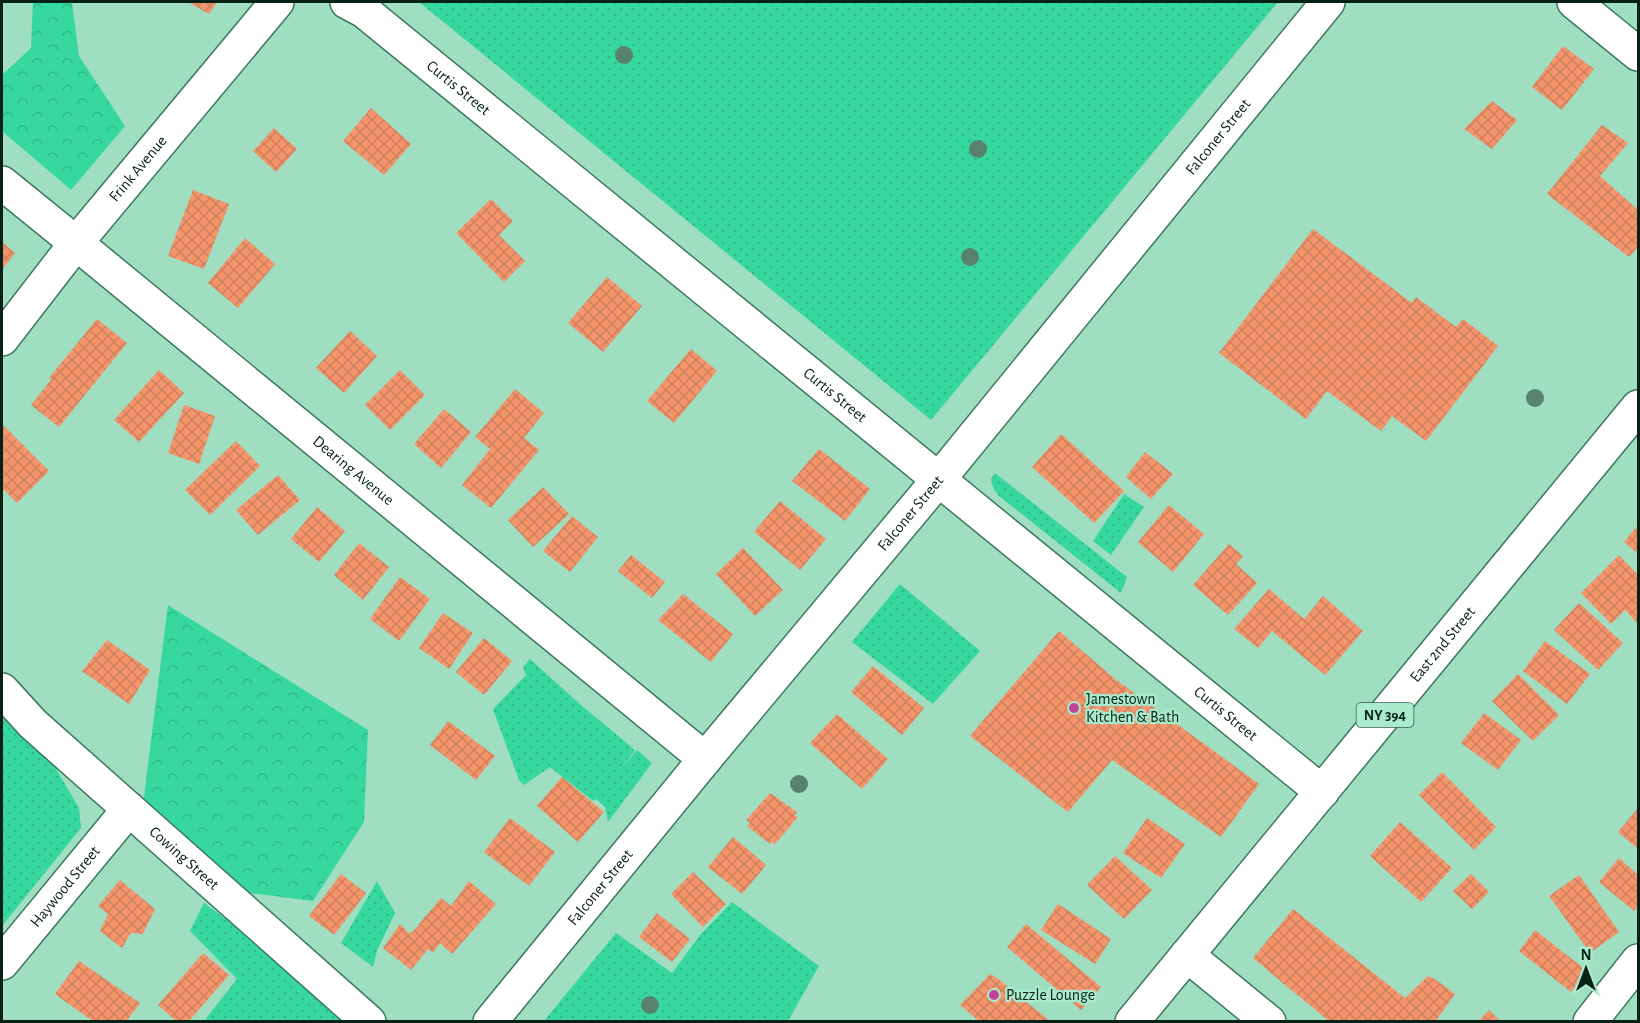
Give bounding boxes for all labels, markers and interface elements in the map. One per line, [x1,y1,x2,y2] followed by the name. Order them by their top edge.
[424,58,493,118] street label: Curtis Street
[1182,96,1254,178] street label: Falconer Street
[106,133,170,205] street label: Frink Avenue
[800,365,870,425] street label: Curtis Street
[310,433,397,508] street label: Dearing Avenue
[874,472,946,554] street label: Falconer Street
[1407,604,1478,685] street label: East 2nd Street
[1191,683,1260,744] street label: Curtis Street
[1086,691,1179,725] place label: Jamestown Kitchen & Bath
[1067,701,1081,715] marker: Jamestown Kitchen & Bath
[1356,703,1414,727] road number: NY 394
[146,823,222,893] street label: Cowing Street
[27,843,103,930] street label: Haywood Street
[565,846,636,928] street label: Falconer Street
[1556,939,1616,999] north arrow
[1580,947,1592,963] text: N
[1006,987,1095,1003] place label: Puzzle Lounge
[987,988,1001,1002] marker: Puzzle Lounge

